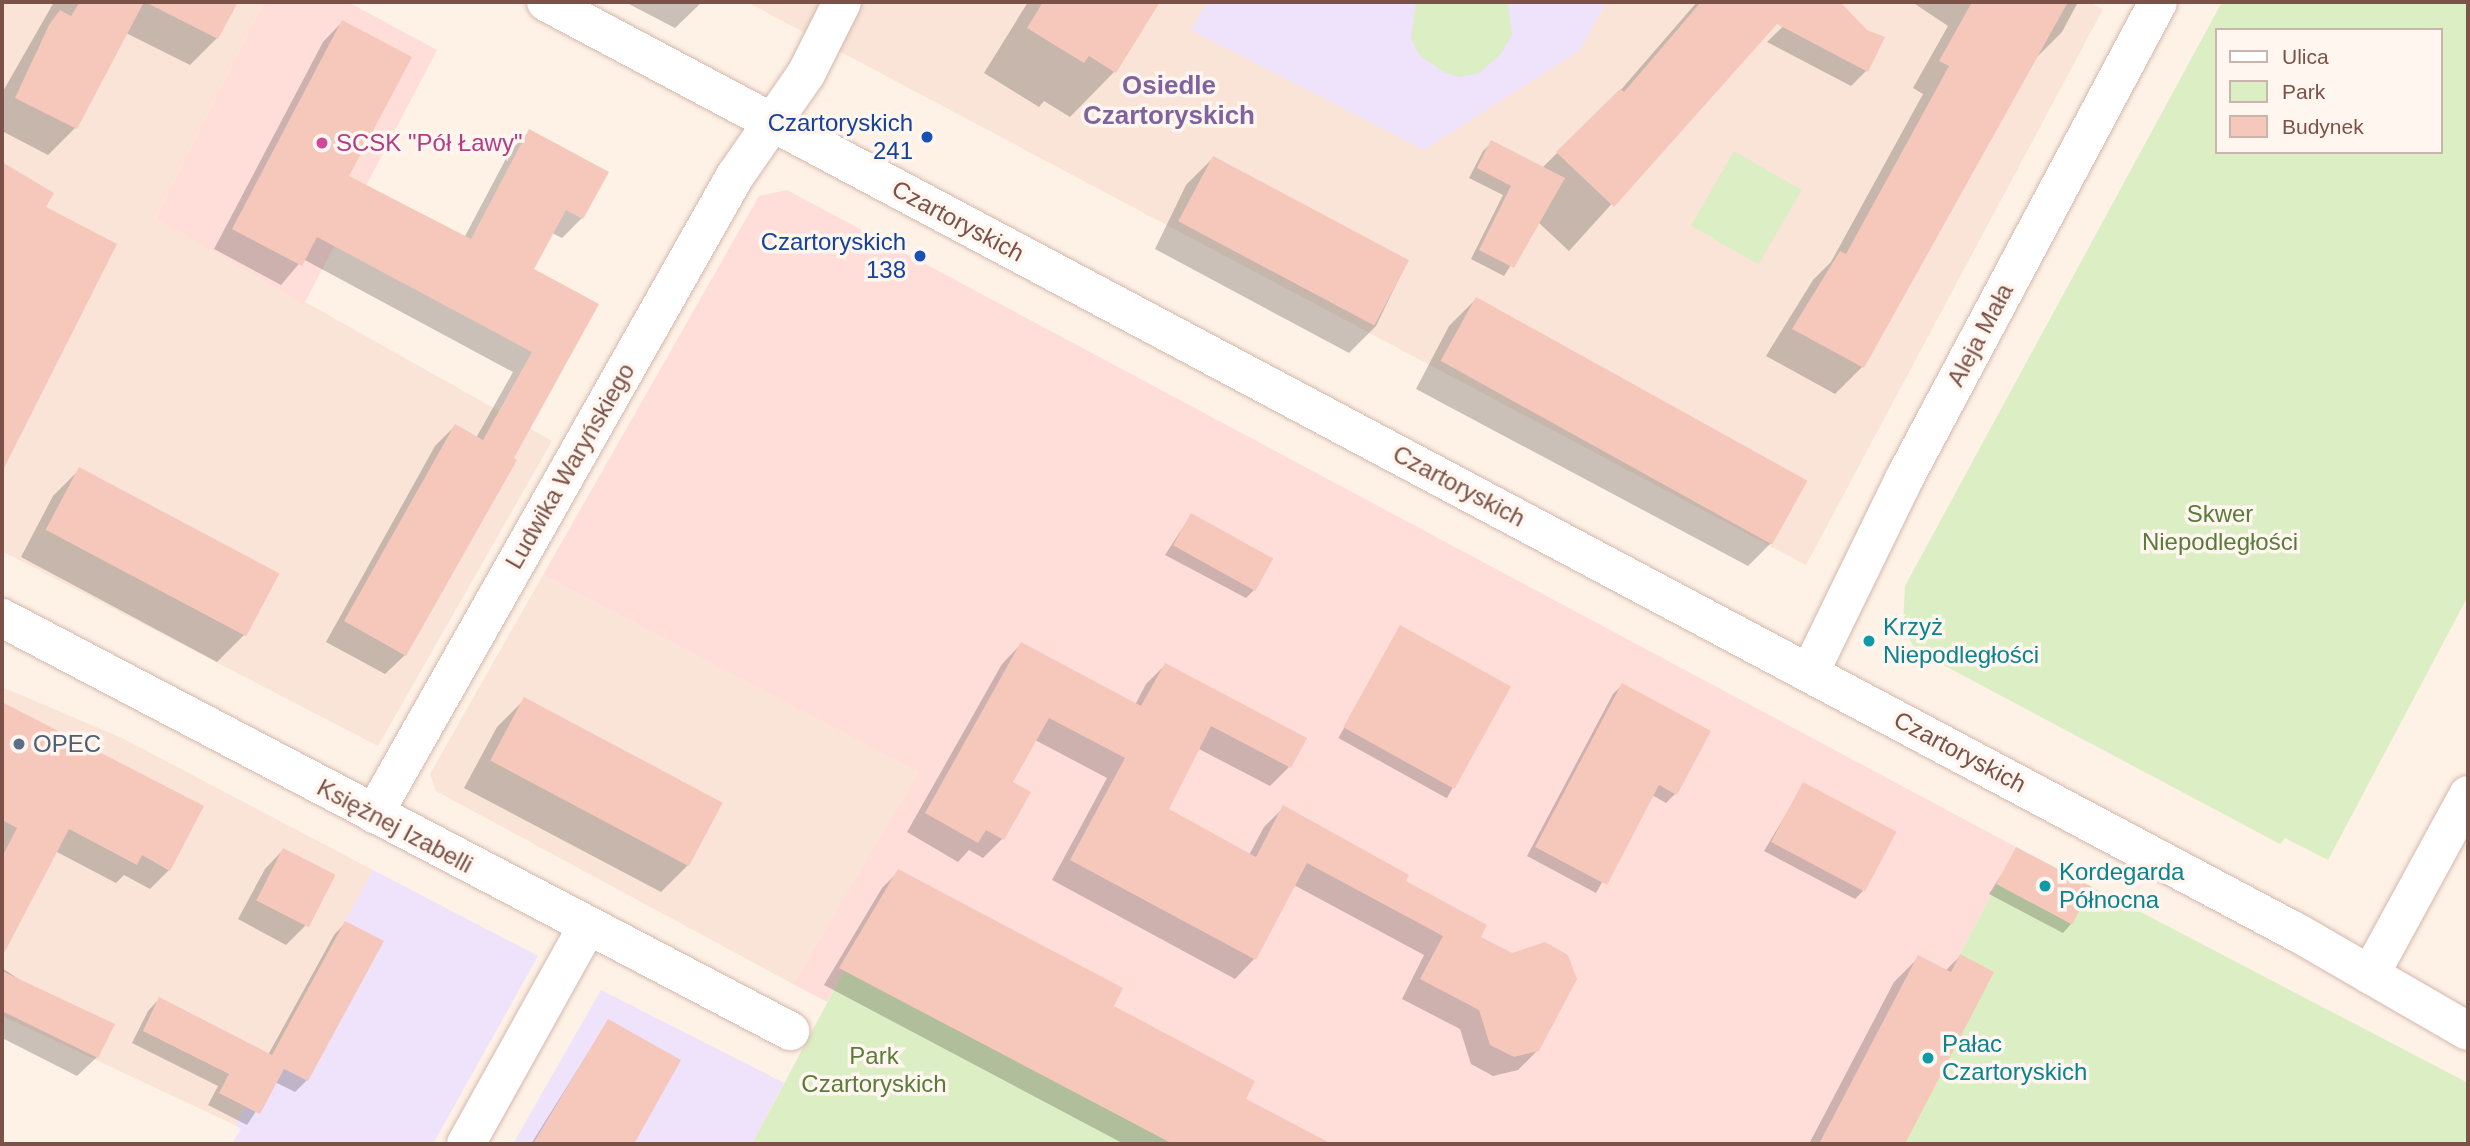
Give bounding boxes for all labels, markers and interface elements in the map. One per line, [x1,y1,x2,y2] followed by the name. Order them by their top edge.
[2214,28,2442,154] legend
[2282,45,2329,68] text: Ulica
[1083,70,1255,132] district label: Osiedle Czartoryskich
[2282,80,2325,103] text: Park
[768,109,913,165] place label: Czartoryskich 241
[2282,115,2364,138] text: Budynek
[336,129,522,157] place label: SCSK "Pół Ławy"
[919,129,935,145] marker: Czartoryskich 241
[314,135,330,151] marker: SCSK "Pół Ławy"
[887,174,1029,268] street label: Czartoryskich
[761,228,906,284] place label: Czartoryskich 138
[912,248,928,264] marker: Czartoryskich 138
[1941,279,2019,391] street label: Aleja Mała
[499,358,641,574] street label: Ludwika Waryńskiego
[1388,439,1530,533] street label: Czartoryskich
[2142,500,2298,556] park label: Skwer Niepodległości
[1883,613,2039,669] place label: Krzyż Niepodległości
[1861,633,1877,649] marker: Krzyż Niepodległości
[1889,705,2031,799] street label: Czartoryskich
[33,730,101,758] place label: OPEC
[11,736,27,752] marker: OPEC
[312,773,478,879] street label: Księżnej Izabelli
[2059,858,2184,914] place label: Kordegarda Północna
[2037,878,2053,894] marker: Kordegarda Północna
[1942,1030,2087,1086] place label: Pałac Czartoryskich
[801,1042,947,1098] park label: Park Czartoryskich
[1920,1050,1936,1066] marker: Pałac Czartoryskich

